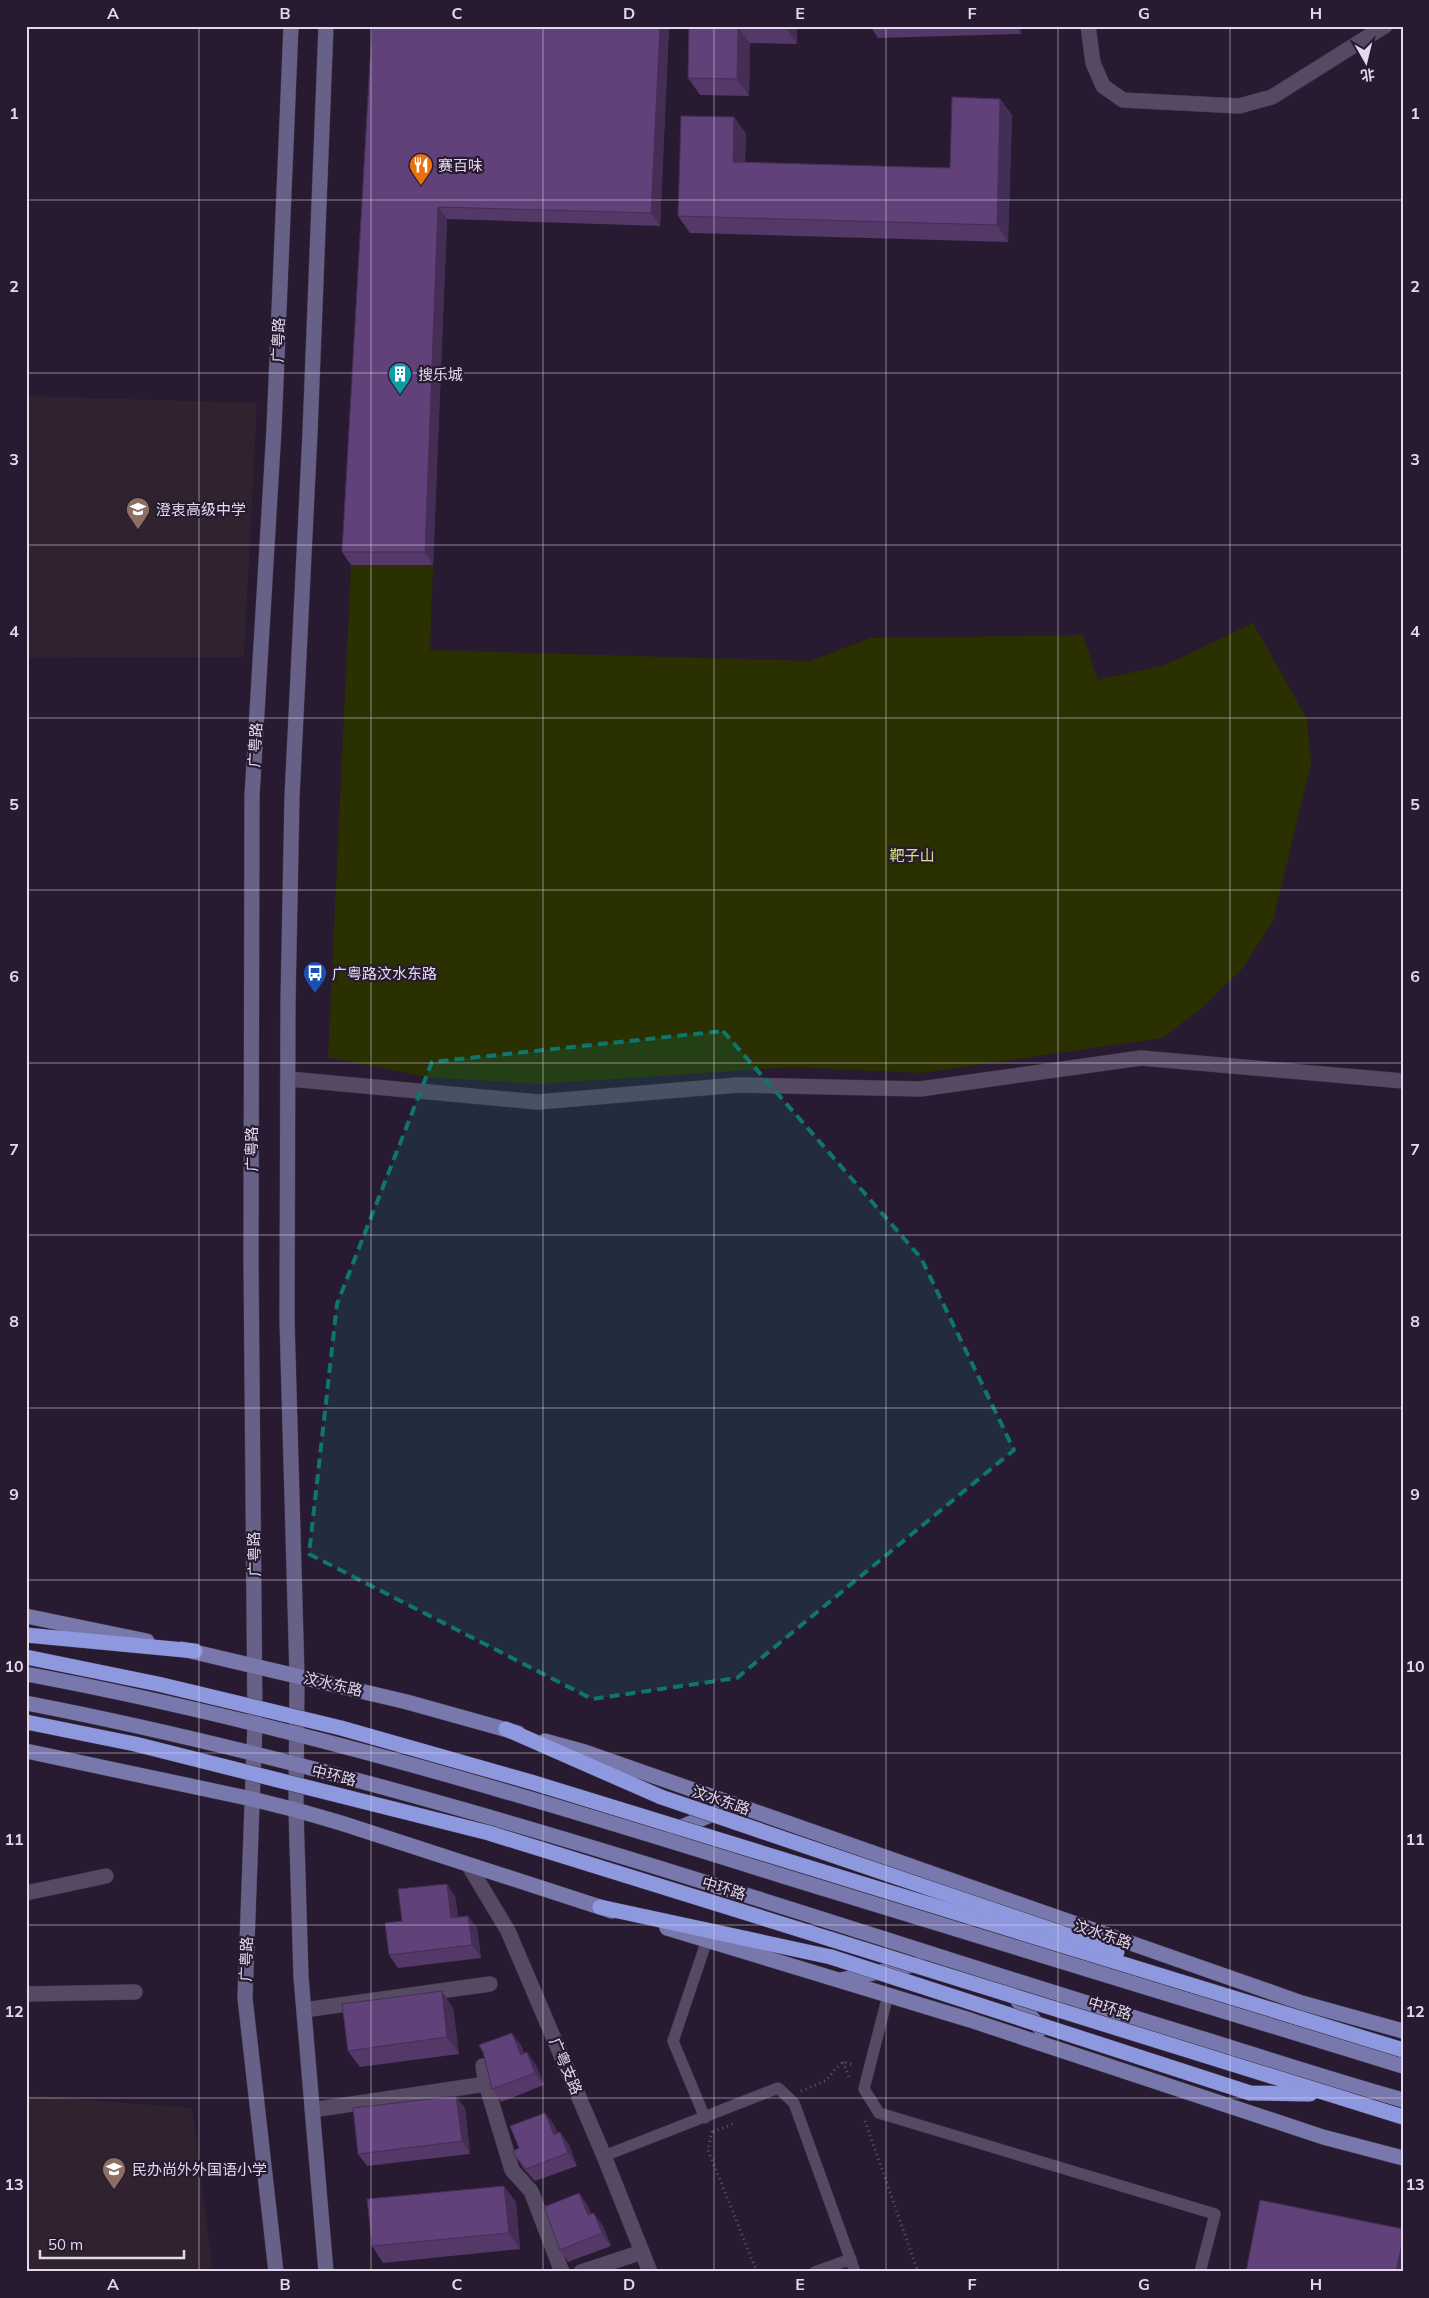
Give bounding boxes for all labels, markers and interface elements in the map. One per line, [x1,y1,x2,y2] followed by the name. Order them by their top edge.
[107,3,119,23] text: A
[279,3,291,23] text: B
[452,3,463,23] text: C
[623,3,635,23] text: D
[795,3,805,23] text: E
[967,3,977,23] text: F
[1138,3,1150,23] text: G
[1310,3,1322,23] text: H
[1342,38,1392,88] north arrow
[1360,65,1376,85] text: 北
[9,103,19,123] text: 1
[1410,103,1420,123] text: 1
[408,152,434,186] restaurant icon: 赛百味
[438,156,483,175] place label: 赛百味
[9,276,19,296] text: 2
[1410,276,1420,296] text: 2
[268,317,288,363] street label: 广粤路
[387,361,413,395] building icon: 搜乐城
[418,365,463,384] place label: 搜乐城
[9,449,19,469] text: 3
[1410,449,1420,469] text: 3
[125,496,151,530] school or university icon: 澄衷高级中学
[156,500,246,519] place label: 澄衷高级中学
[9,621,19,641] text: 4
[1410,621,1420,641] text: 4
[244,722,266,768] street label: 广粤路
[9,794,19,814] text: 5
[1410,794,1420,814] text: 5
[889,846,935,865] park label: 靶子山
[302,960,328,994] bus stop icon: 广粤路汶水东路
[332,964,437,983] place label: 广粤路汶水东路
[9,966,19,986] text: 6
[1410,966,1420,986] text: 6
[242,1126,261,1172] street label: 广粤路
[9,1139,19,1159] text: 7
[1410,1139,1420,1159] text: 7
[9,1311,19,1331] text: 8
[1410,1311,1420,1331] text: 8
[9,1484,19,1504] text: 9
[1410,1484,1420,1504] text: 9
[244,1531,264,1577] street label: 广粤路
[4,1656,24,1676] text: 10
[1405,1656,1425,1676] text: 10
[302,1668,364,1700] street label: 汶水东路
[310,1760,358,1790] street label: 中环路
[690,1781,752,1819] street label: 汶水东路
[4,1829,24,1849] text: 11
[1405,1829,1425,1849] text: 11
[700,1872,748,1904] street label: 中环路
[1072,1915,1134,1953] street label: 汶水东路
[236,1936,256,1982] street label: 广粤路
[1086,1992,1134,2024] street label: 中环路
[4,2001,24,2021] text: 12
[1405,2001,1425,2021] text: 12
[546,2035,586,2097] street label: 广粤支路
[101,2156,127,2190] school or university icon: 民办尚外外国语小学
[132,2160,267,2179] place label: 民办尚外外国语小学
[4,2174,24,2194] text: 13
[1405,2174,1425,2194] text: 13
[40,2228,184,2260] scale bar
[48,2235,83,2254] text: 50 m
[107,2274,119,2294] text: A
[279,2274,291,2294] text: B
[452,2274,463,2294] text: C
[623,2274,635,2294] text: D
[795,2274,805,2294] text: E
[967,2274,977,2294] text: F
[1138,2274,1150,2294] text: G
[1310,2274,1322,2294] text: H

